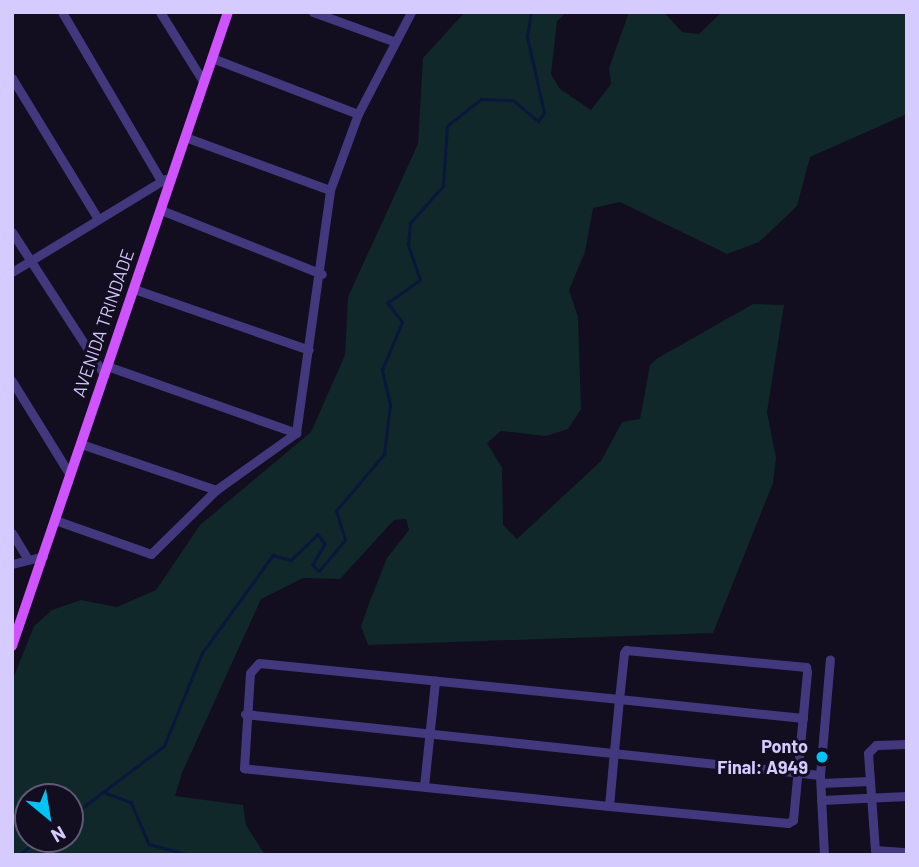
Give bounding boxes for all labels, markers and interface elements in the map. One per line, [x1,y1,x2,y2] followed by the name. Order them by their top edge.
[68,246,138,400] street label: AVENIDA TRINDADE
[717,736,808,778] place label: Ponto Final: A949
[814,749,830,765] marker: Ponto Final: A949
[14,783,84,853] north arrow
[48,822,70,848] text: N

